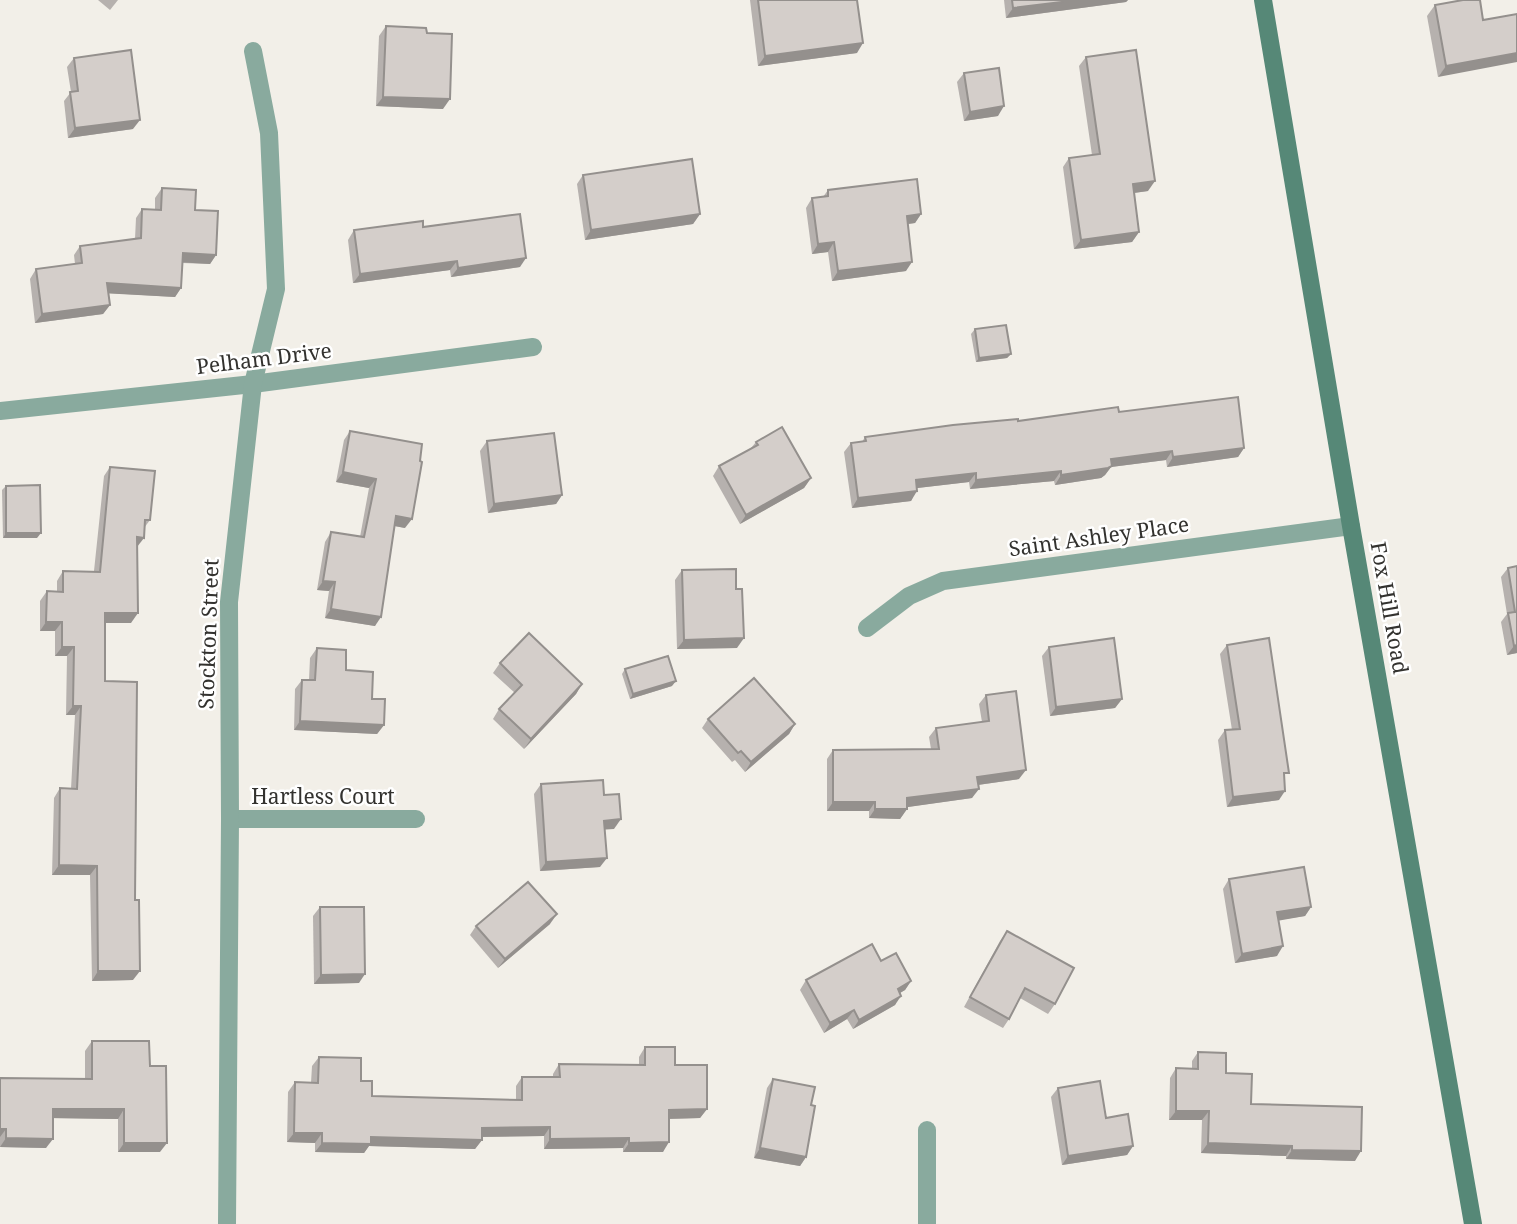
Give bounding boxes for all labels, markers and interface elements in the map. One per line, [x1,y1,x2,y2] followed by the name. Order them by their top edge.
[195,336,333,380] street label: Pelham Drive
[1007,510,1191,563] street label: Saint Ashley Place
[1365,540,1415,676] street label: Fox Hill Road
[191,558,225,710] street label: Stockton Street
[251,782,395,810] street label: Hartless Court

